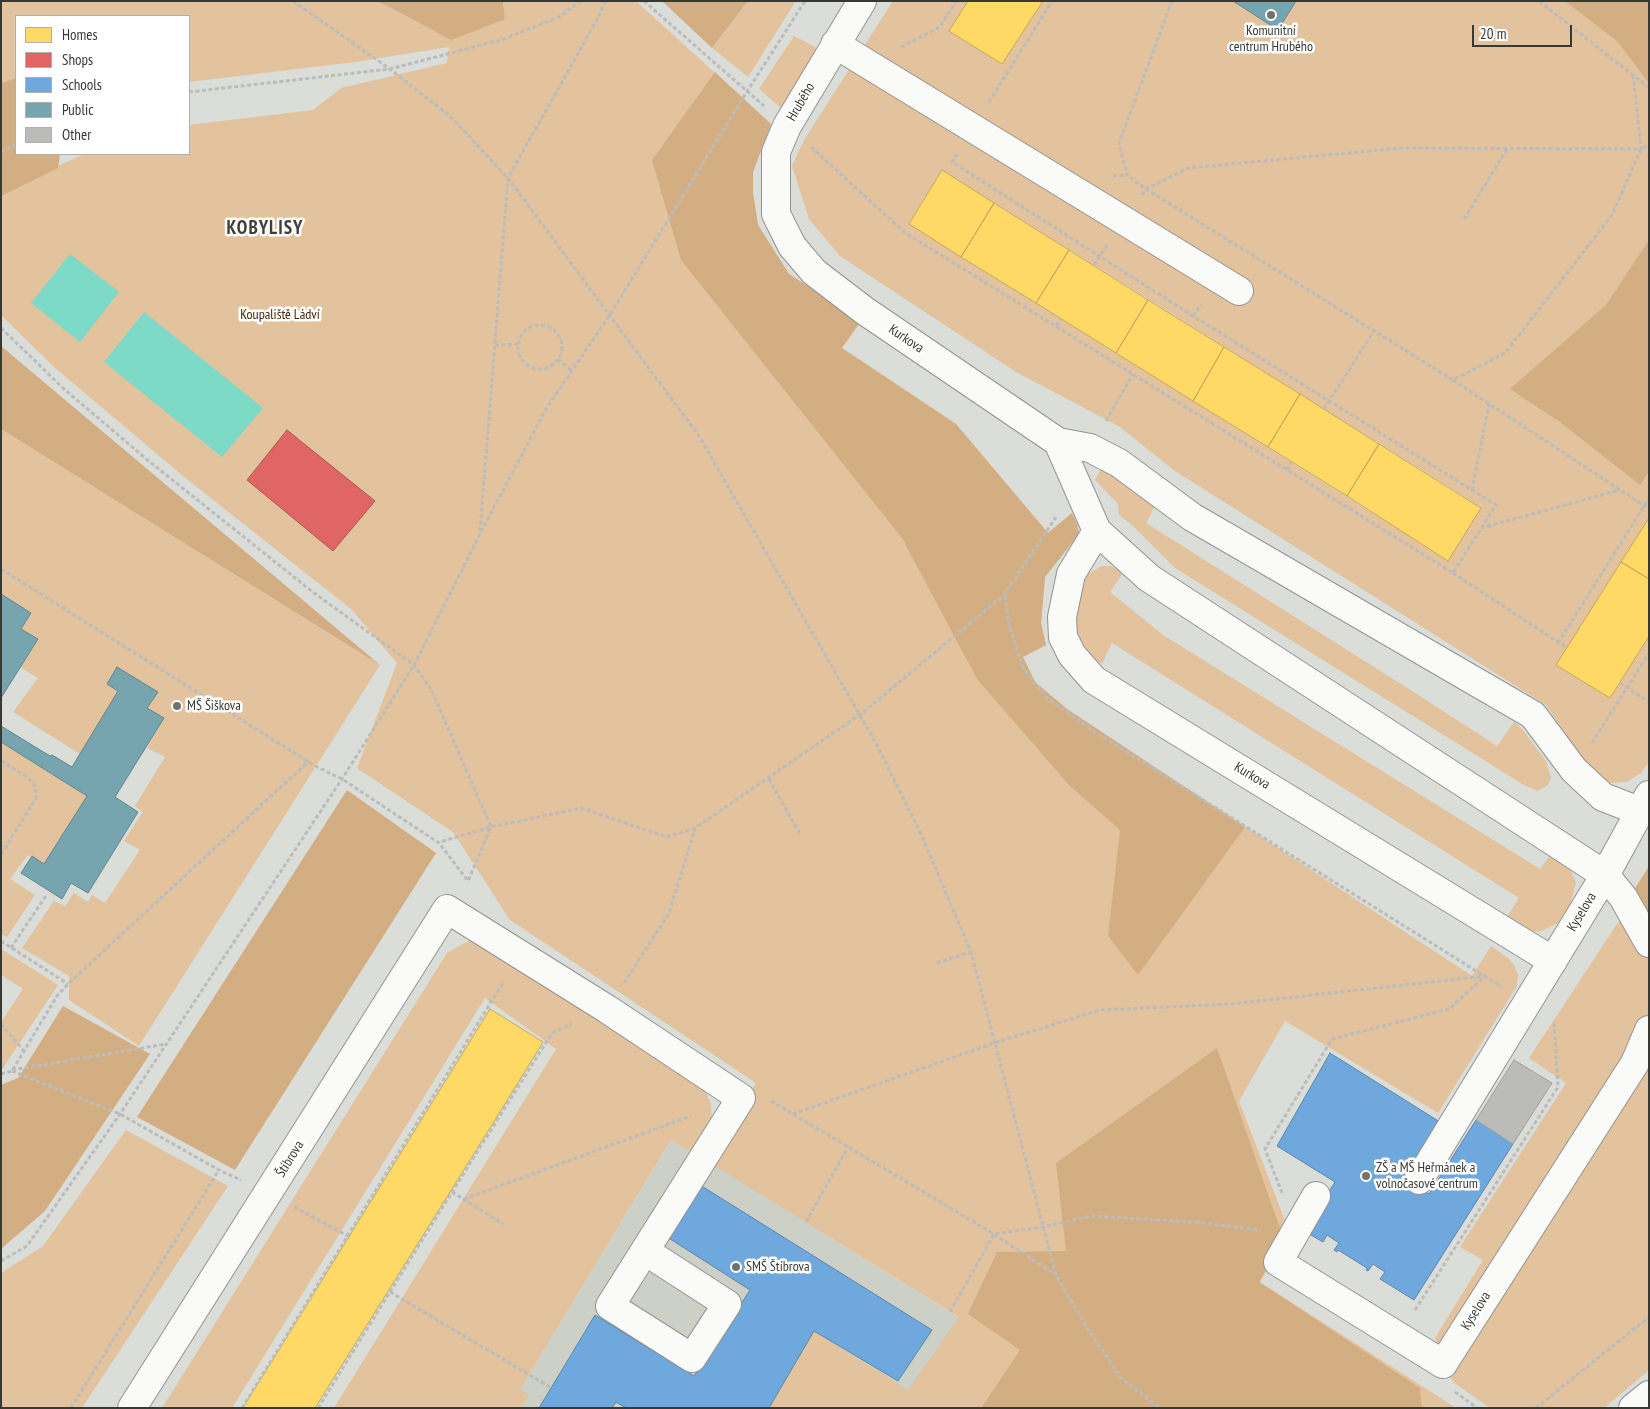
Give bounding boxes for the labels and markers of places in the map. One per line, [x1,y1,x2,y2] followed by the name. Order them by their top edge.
[1265,9,1277,21] marker: Komunitní centrum Hrubého
[1229,23,1313,56] place label: Komunitní centrum Hrubého
[187,698,241,714] place label: MŠ Šiškova
[171,700,183,712] marker: MŠ Šiškova
[1376,1160,1478,1192] place label: ZŠ a MŠ Heřmánek a volnočasové centrum
[1360,1170,1372,1182] marker: ZŠ a MŠ Heřmánek a volnočasové centrum
[746,1259,810,1275] place label: SMŠ Štíbrova
[730,1261,742,1273] marker: SMŠ Štíbrova

